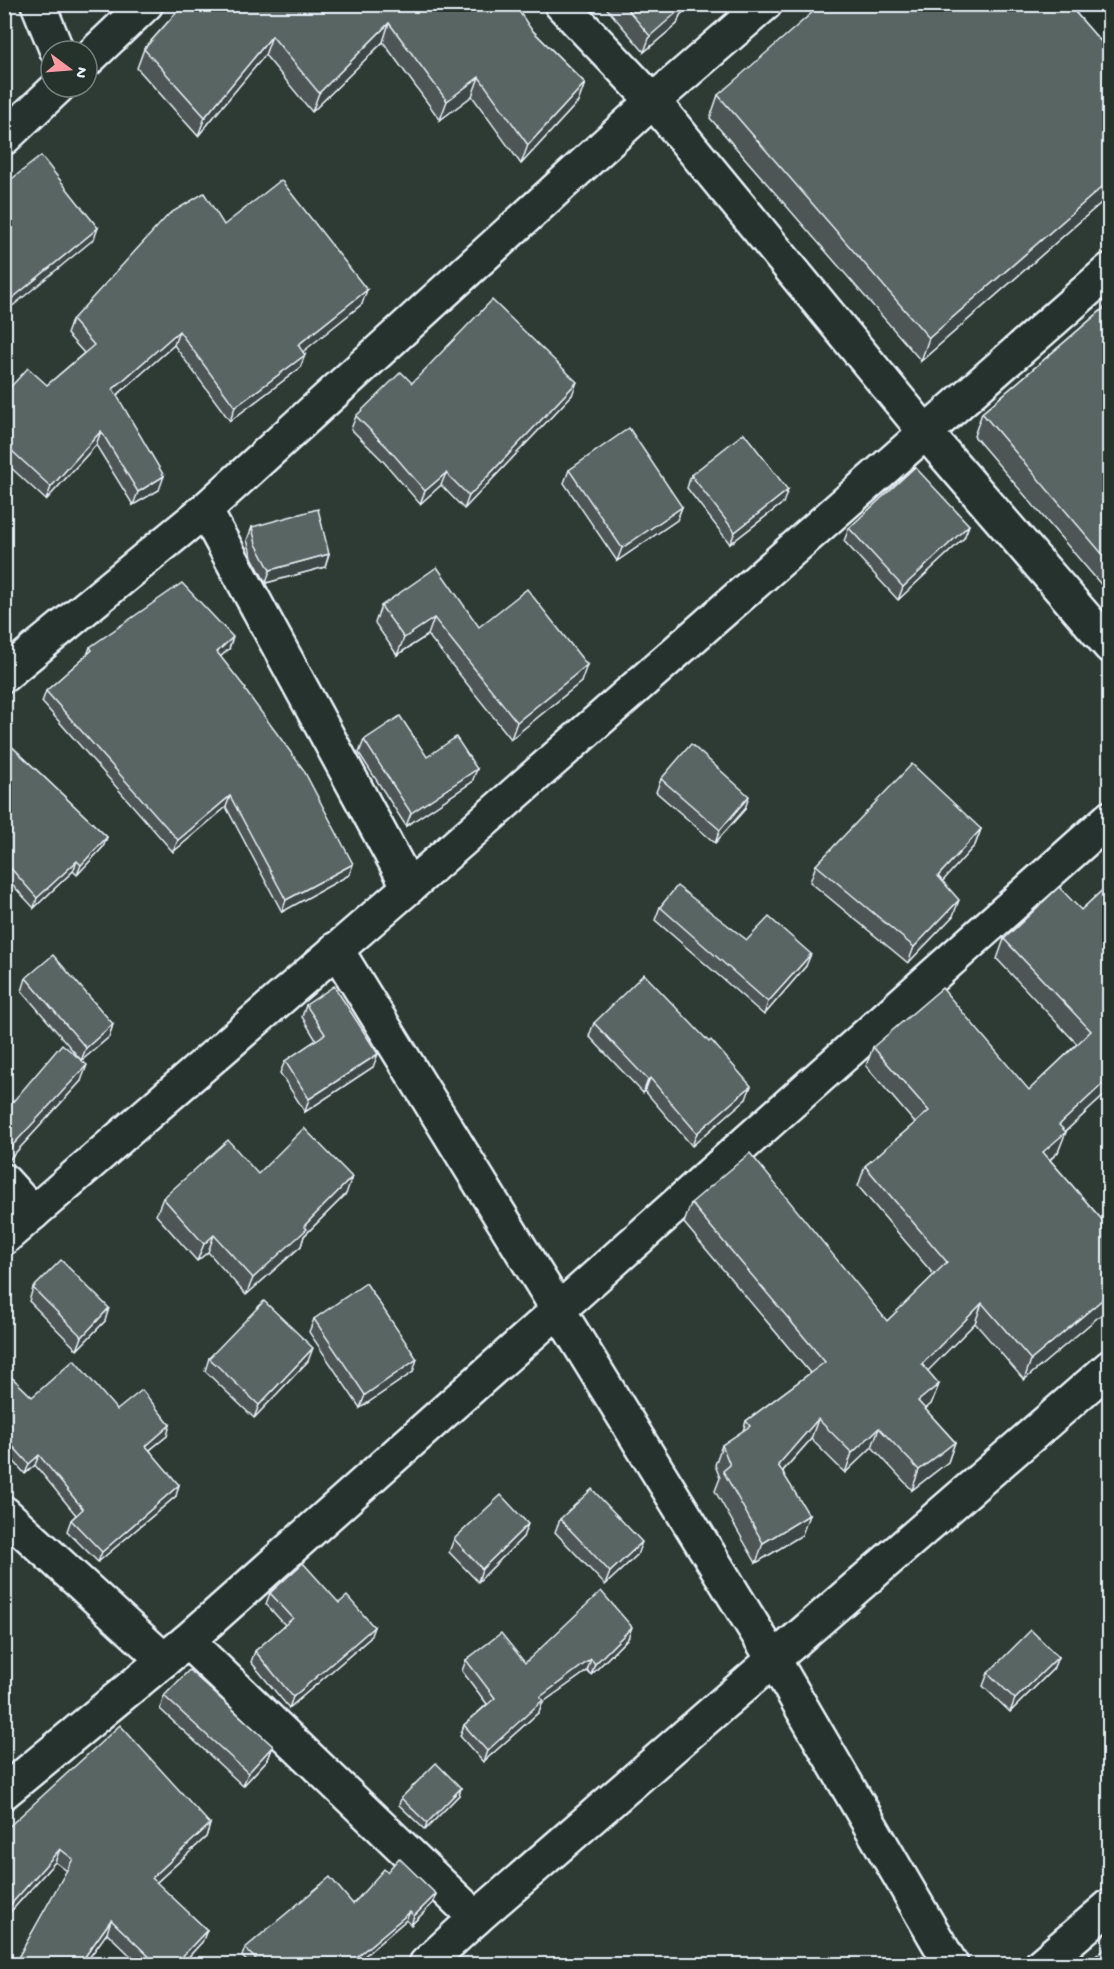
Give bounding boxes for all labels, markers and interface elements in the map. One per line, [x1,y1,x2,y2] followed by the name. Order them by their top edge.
[39,39,99,99] north arrow
[69,65,91,80] text: N

